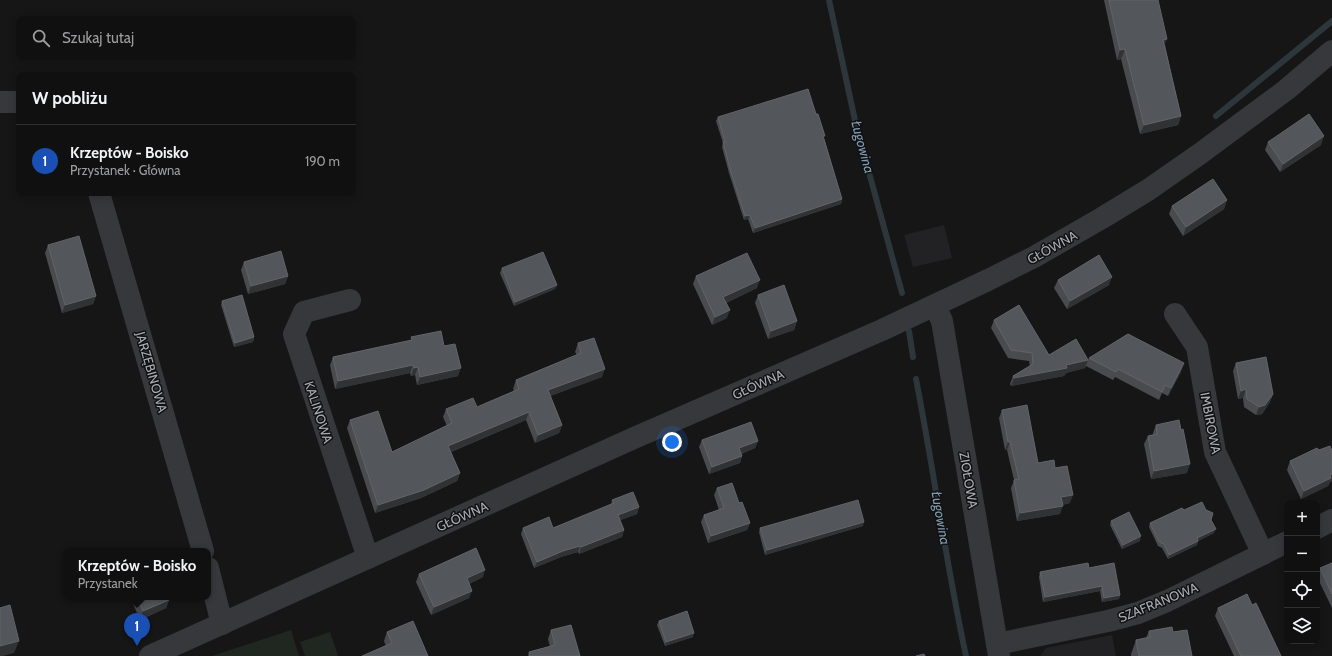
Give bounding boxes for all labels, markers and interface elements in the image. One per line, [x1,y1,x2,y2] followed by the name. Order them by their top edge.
[16,16,356,60] search box
[30,27,52,49] icon: search
[62,29,134,47] text: Szukaj tutaj
[32,88,107,108] text: W pobliżu
[847,119,879,175] water label: Ługowina
[70,144,188,162] text: Krzeptów - Boisko
[43,153,47,169] text: 1
[305,153,340,169] text: 190 m
[70,162,181,178] text: Przystanek · Główna
[1024,227,1080,267] street label: GŁÓWNA
[133,329,171,414] street label: JARZĘBINOWA
[730,366,786,402] street label: GŁÓWNA
[301,379,337,445] street label: KALINOWA
[1197,391,1225,455] street label: IMBIROWA
[662,432,682,452] your location
[956,451,982,509] street label: ZIOŁOWA
[927,490,955,546] water label: Ługowina
[434,498,490,534] street label: GŁÓWNA
[1284,500,1320,644] map controls
[1284,500,1320,536] button: +
[1284,536,1320,572] button: −
[63,548,211,600] popup
[78,557,196,575] text: Krzeptów - Boisko
[1284,572,1320,608] button: locate
[78,575,138,591] text: Przystanek
[1116,579,1200,625] street label: SZAFRANOWA
[1284,608,1320,644] button: layers
[124,613,150,646] pin: 1

